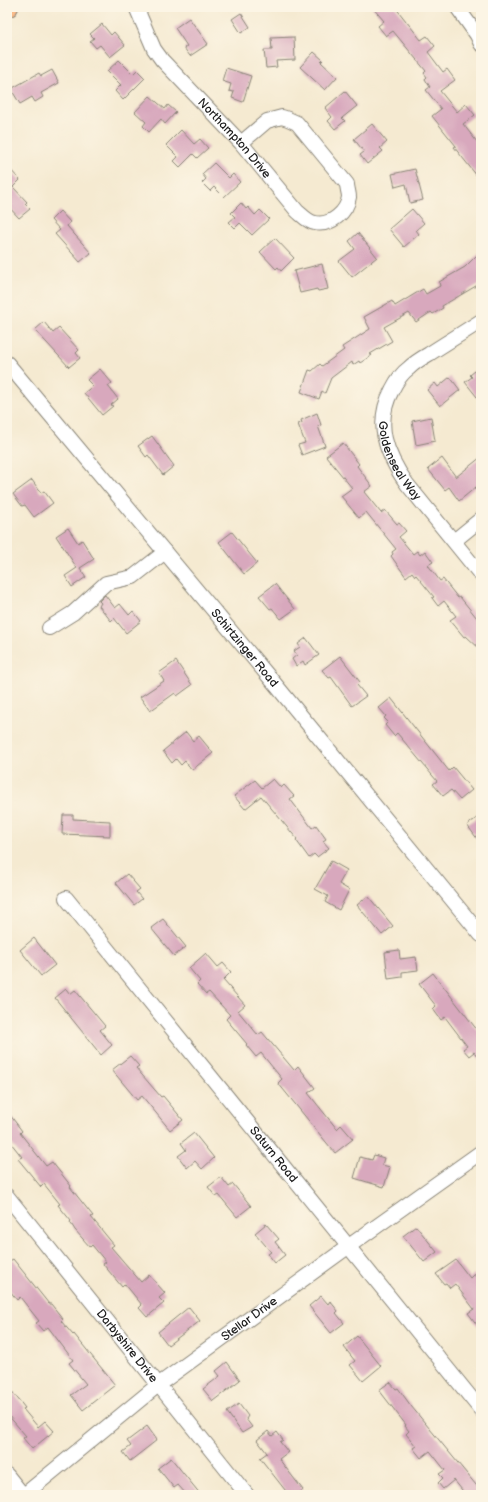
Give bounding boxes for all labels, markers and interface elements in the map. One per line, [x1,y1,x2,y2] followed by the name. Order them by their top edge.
[195,95,274,181] street label: Northampton Drive
[376,421,425,504] street label: Goldenseal Way
[208,606,282,690] street label: Schirtzinger Road
[247,1123,301,1186] street label: Saturn Road
[218,1293,280,1344] street label: Stellar Drive
[93,1306,161,1385] street label: Darbyshire Drive

